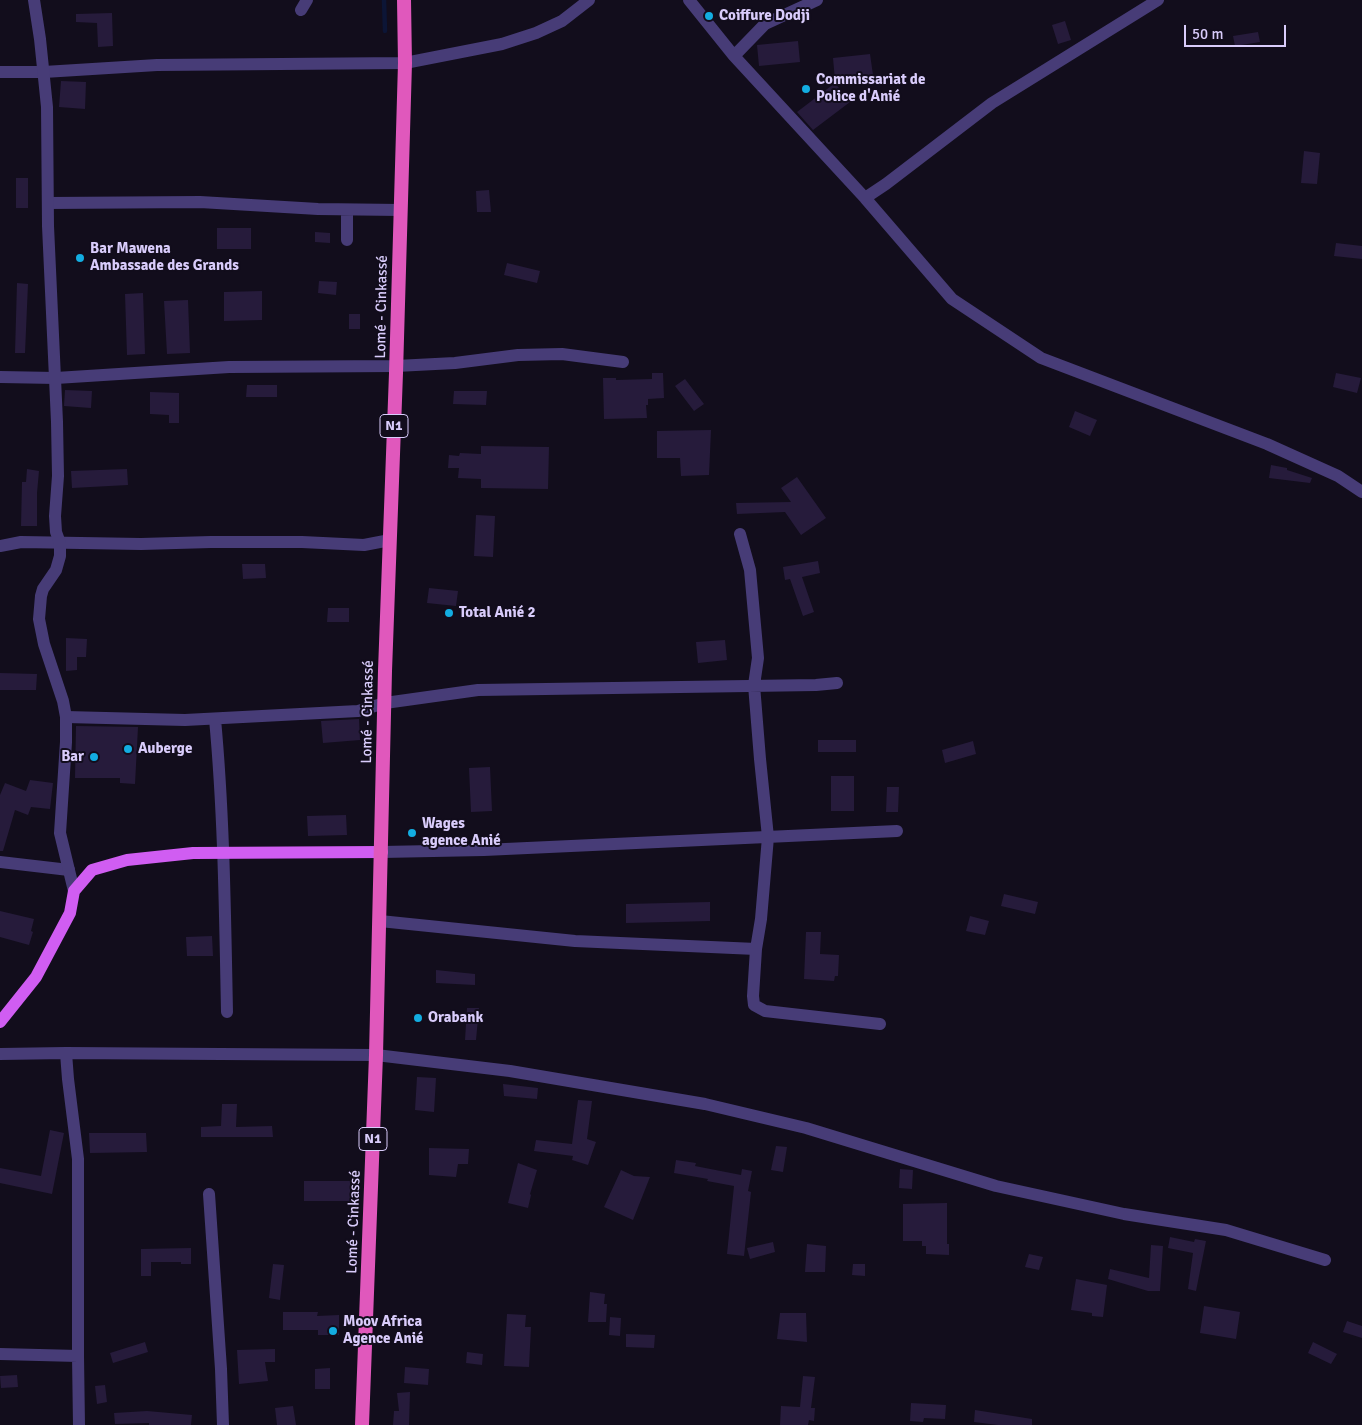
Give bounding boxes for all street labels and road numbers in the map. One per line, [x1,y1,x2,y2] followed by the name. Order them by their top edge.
[372,255,392,359] street label: Lomé - Cinkassé
[380,414,408,438] road number: N1
[358,660,378,764] street label: Lomé - Cinkassé
[359,1128,387,1150] road number: N1
[343,1170,365,1274] street label: Lomé - Cinkassé

